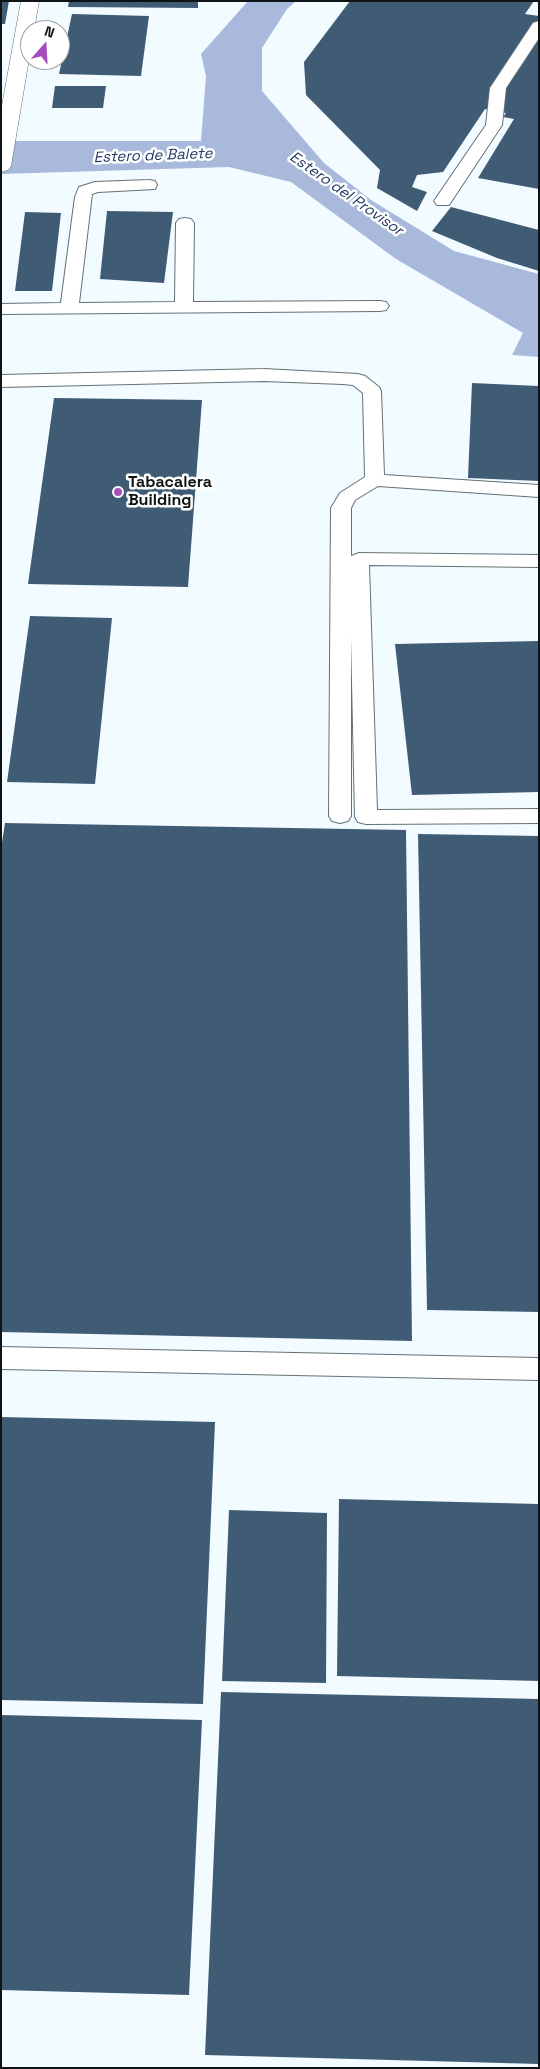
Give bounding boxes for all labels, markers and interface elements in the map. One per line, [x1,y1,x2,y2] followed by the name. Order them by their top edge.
[20,20,70,70] north arrow
[42,22,57,42] text: N
[93,145,213,167] water label: Estero de Balete
[286,148,406,240] water label: Estero del Provisor
[128,473,212,511] place label: Tabacalera Building
[112,486,124,498] marker: Tabacalera Building

